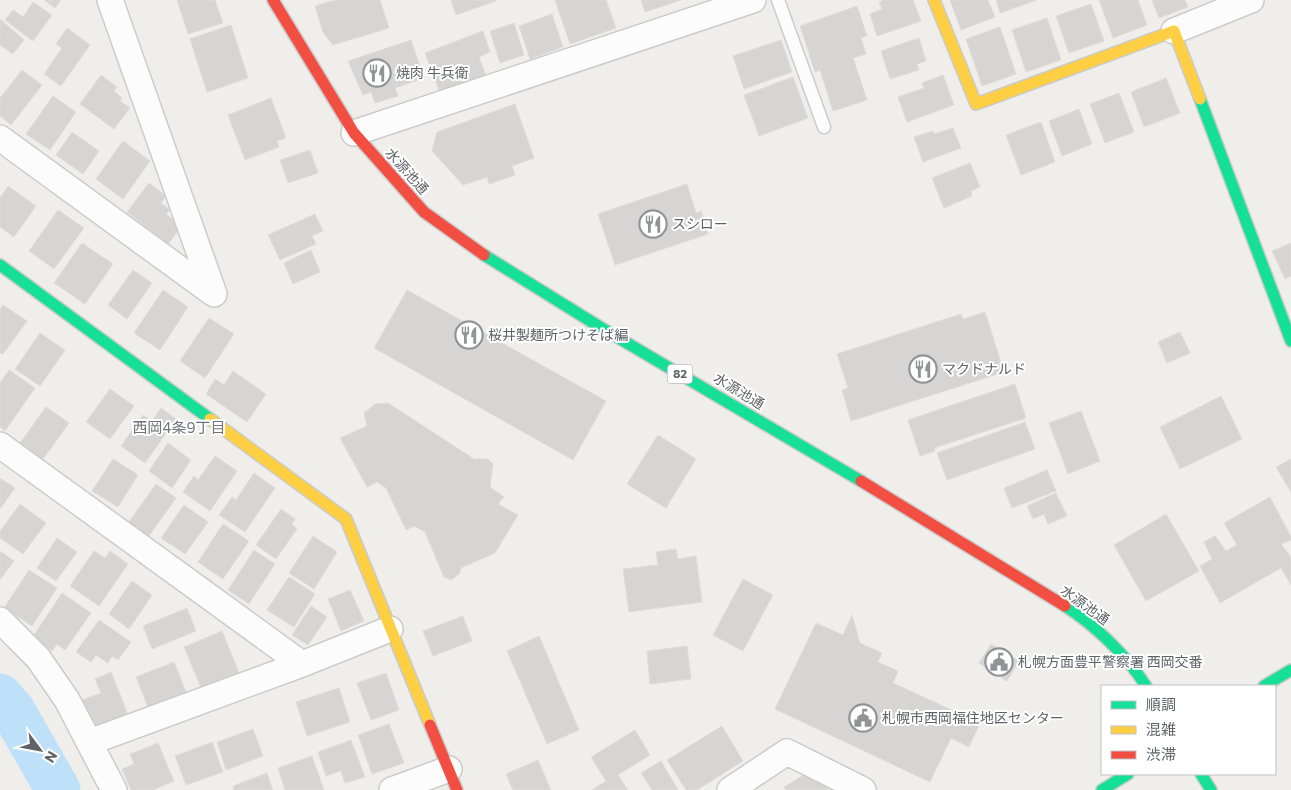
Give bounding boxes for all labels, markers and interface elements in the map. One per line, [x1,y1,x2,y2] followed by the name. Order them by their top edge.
[362,58,392,88] restaurant icon: 焼肉 牛兵衛
[396,64,469,81] place label: 焼肉 牛兵衛
[382,144,432,197] street label: 水源池通
[638,209,668,239] restaurant icon: スシロー
[672,215,728,232] place label: スシロー
[454,320,484,350] restaurant icon: 桜井製麺所つけそば編
[488,326,628,343] place label: 桜井製麺所つけそば編
[908,354,938,384] restaurant icon: マクドナルド
[942,360,1026,377] place label: マクドナルド
[668,364,692,384] road number: 82
[711,369,768,412] street label: 水源池通
[132,418,226,436] district label: 西岡4条9丁目
[1058,581,1113,628] street label: 水源池通
[984,647,1014,677] public building icon: 札幌方面豊平警察署 西岡交番
[1018,653,1203,670] place label: 札幌方面豊平警察署 西岡交番
[1101,685,1276,775] legend
[1146,695,1176,713] text: 順調
[848,703,878,733] public building icon: 札幌市西岡福住地区センター
[882,709,1064,726] place label: 札幌市西岡福住地区センター
[1146,720,1176,738] text: 混雑
[15,725,65,775] north arrow
[1146,745,1176,763] text: 渋滞
[41,748,61,766] text: N

